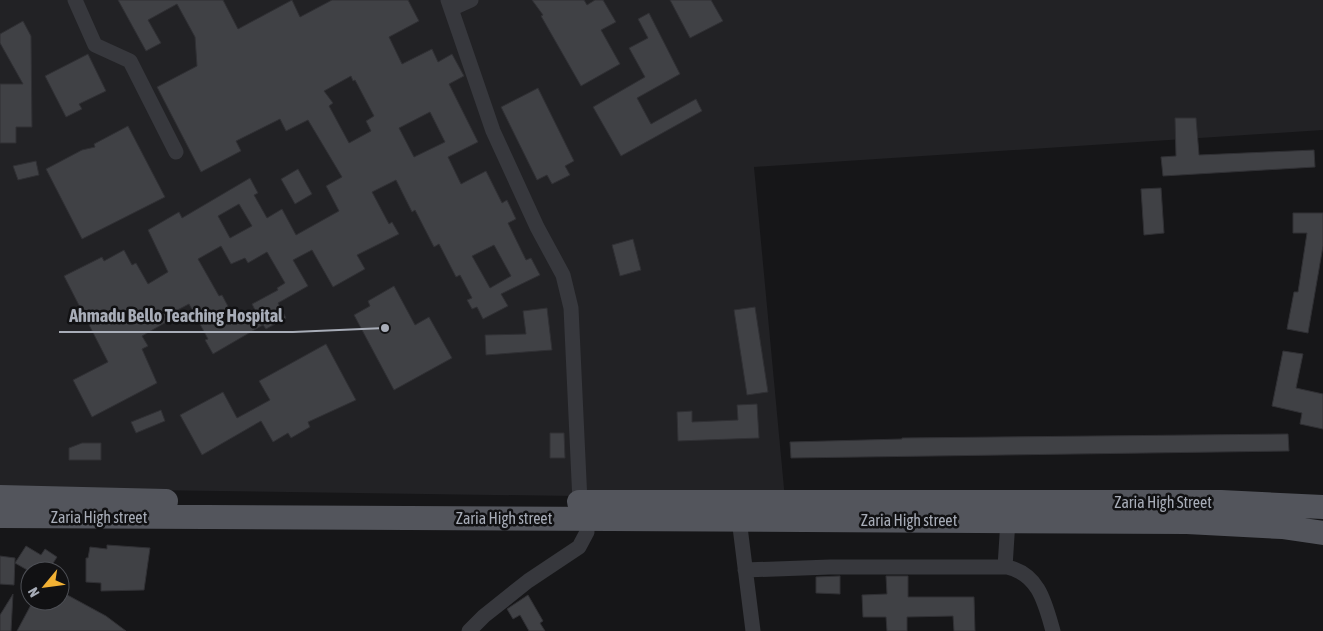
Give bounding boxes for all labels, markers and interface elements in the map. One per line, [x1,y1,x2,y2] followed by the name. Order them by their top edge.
[59,299,293,332] callout: Ahmadu Bello Teaching Hospital
[68,305,283,326] text: Ahmadu Bello Teaching Hospital
[1114,493,1212,512] street label: Zaria High Street
[51,508,148,527] street label: Zaria High street
[456,509,553,528] street label: Zaria High street
[861,511,958,530] street label: Zaria High street
[20,561,70,611] north arrow
[25,585,43,600] text: N

